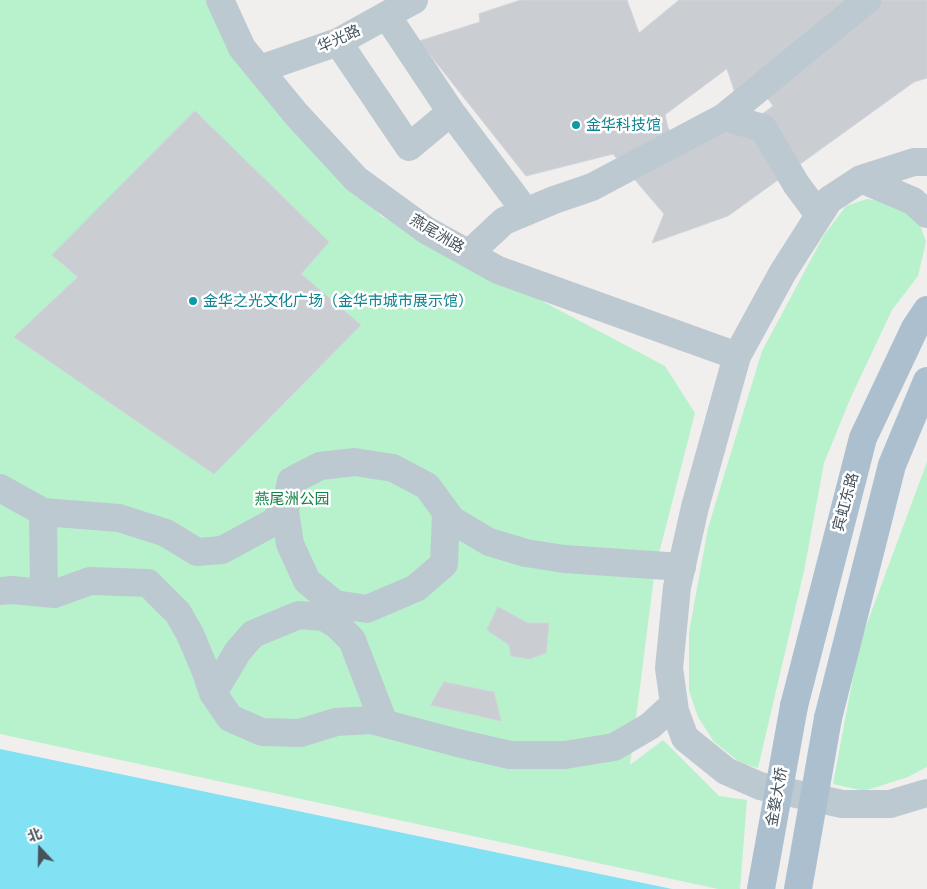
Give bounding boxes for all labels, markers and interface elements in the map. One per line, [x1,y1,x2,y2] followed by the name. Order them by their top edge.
[315,22,363,56] street label: 华光路
[586,116,661,134] place label: 金华科技馆
[570,119,582,131] marker: 金华科技馆
[407,211,467,257] street label: 燕尾洲路
[203,292,473,310] place label: 金华之光文化广场（金华市城市展示馆）
[187,295,199,307] marker: 金华之光文化广场（金华市城市展示馆）
[830,471,862,533] street label: 宾虹东路
[255,490,329,508] park label: 燕尾洲公园
[763,766,791,828] street label: 金婺大桥
[15,824,65,874] north arrow
[25,824,44,846] text: 北

